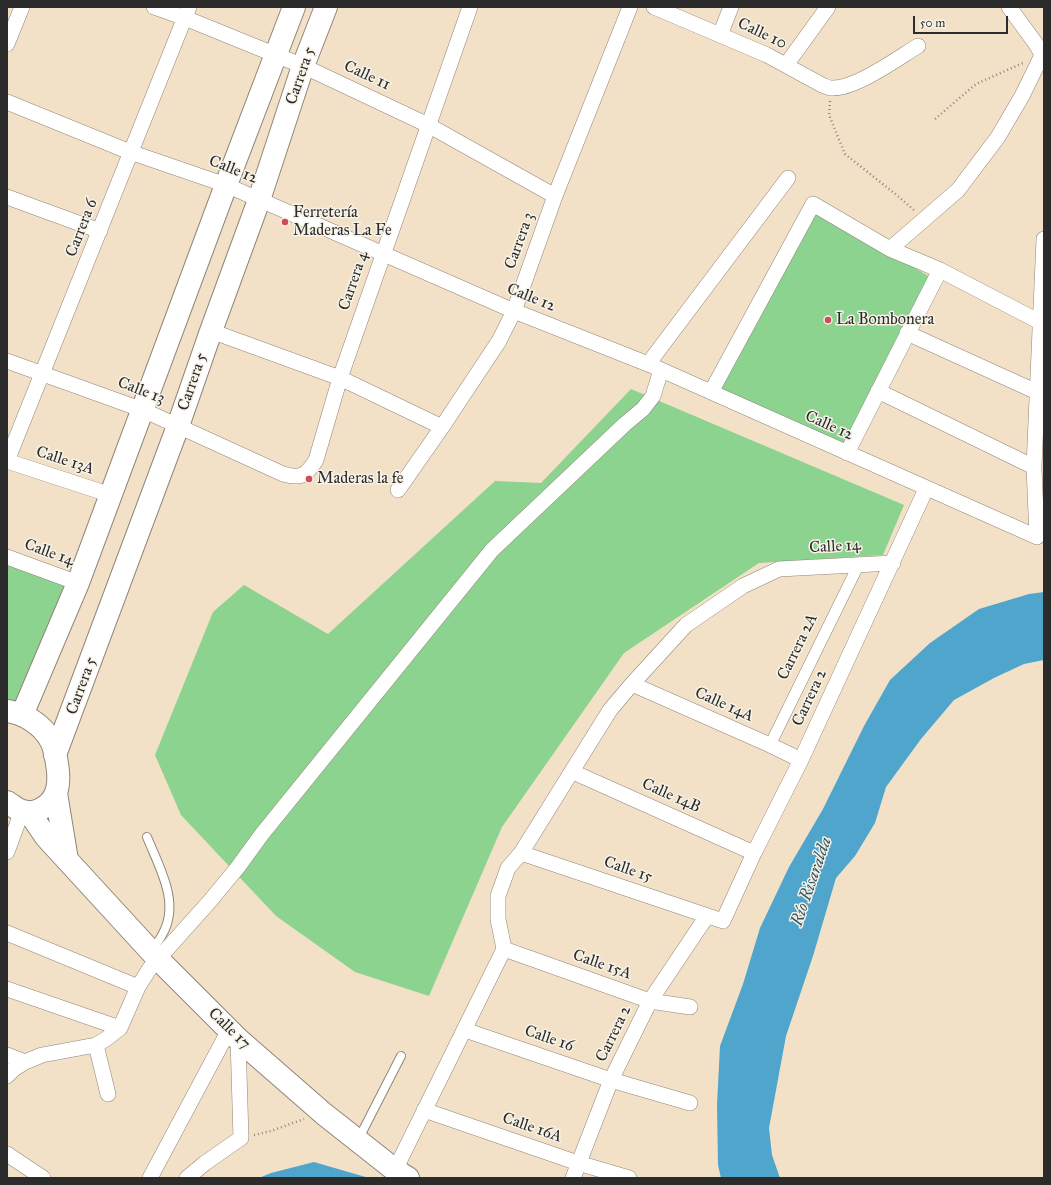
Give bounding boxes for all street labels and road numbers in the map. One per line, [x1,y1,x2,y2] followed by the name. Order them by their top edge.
[734,14,790,54] street label: Calle 10
[282,45,320,107] street label: Carrera 5
[341,57,393,95] street label: Calle 11
[206,152,260,188] street label: Calle 12
[62,196,102,260] street label: Carrera 6
[501,210,539,272] street label: Carrera 3
[335,249,373,313] street label: Carrera 4
[504,280,558,316] street label: Calle 12
[174,351,212,413] street label: Carrera 5
[115,373,167,409] street label: Calle 13
[802,407,856,445] street label: Calle 12
[34,443,96,479] street label: Calle 13A
[21,535,77,571] street label: Calle 14
[809,536,861,558] street label: Calle 14
[774,611,822,683] street label: Carrera 2A
[63,655,101,717] street label: Carrera 5
[789,667,831,729] street label: Carrera 2
[692,684,756,726] street label: Calle 14A
[639,775,703,817] street label: Calle 14B
[601,853,655,887] street label: Calle 15
[570,946,634,984] street label: Calle 15A
[592,1003,636,1065] street label: Carrera 2
[204,1004,254,1054] street label: Calle 17
[522,1022,576,1056] street label: Calle 16
[500,1109,564,1147] street label: Calle 16A

